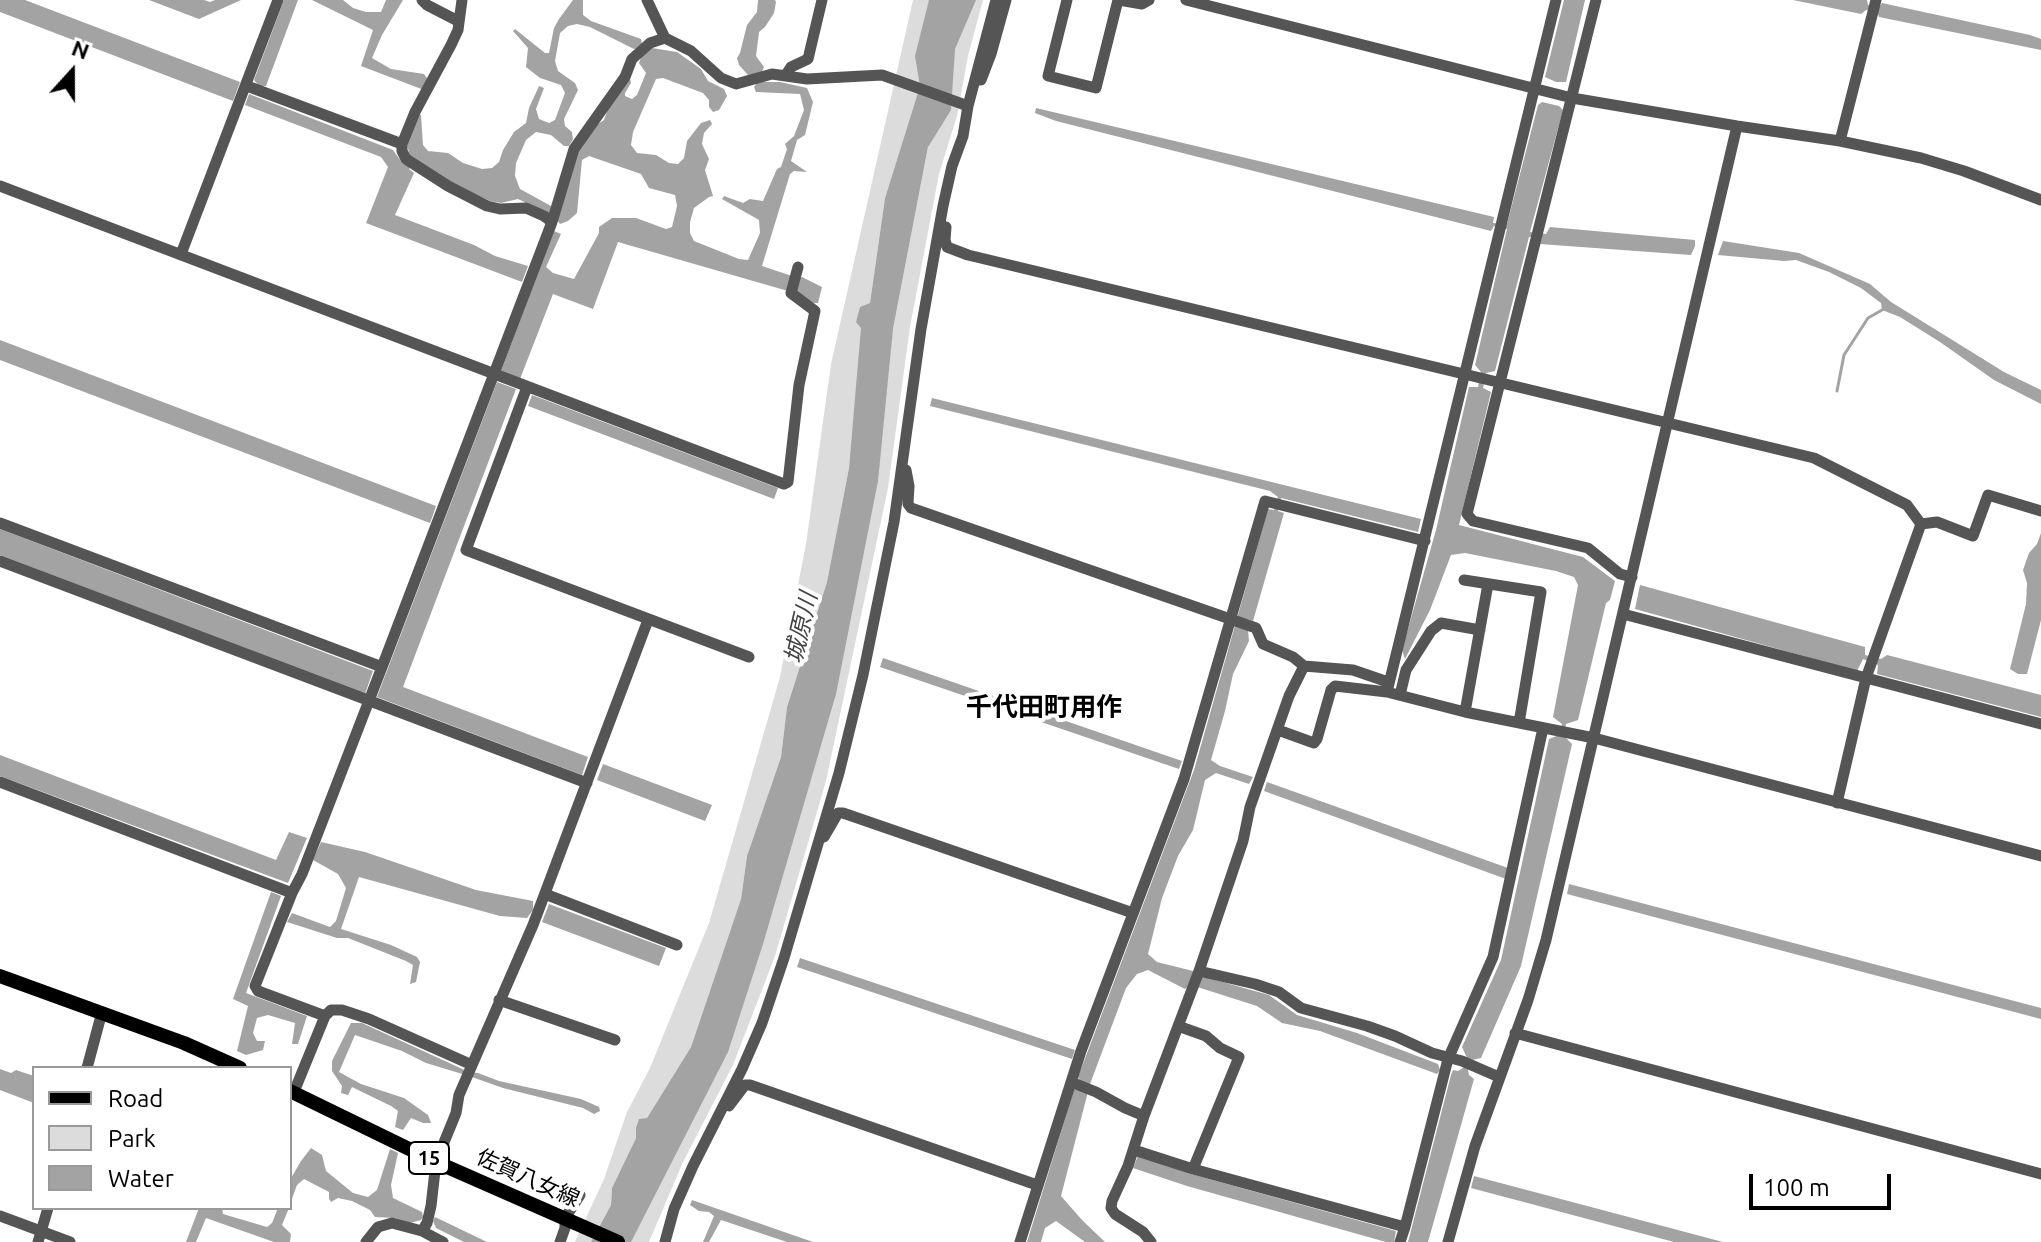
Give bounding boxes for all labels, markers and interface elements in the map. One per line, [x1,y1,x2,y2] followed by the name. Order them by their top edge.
[32,32,112,112] north arrow
[69,35,93,64] text: N
[779,590,823,666] water label: 城原川
[966,691,1122,723] district label: 千代田町用作
[32,1066,292,1210] legend
[108,1085,163,1112] text: Road
[108,1125,156,1152] text: Park
[409,1142,449,1174] road number: 15
[472,1144,584,1212] street label: 佐賀八女線
[1753,1158,1895,1208] scale bar
[108,1165,174,1192] text: Water
[1763,1174,1830,1201] text: 100 m

